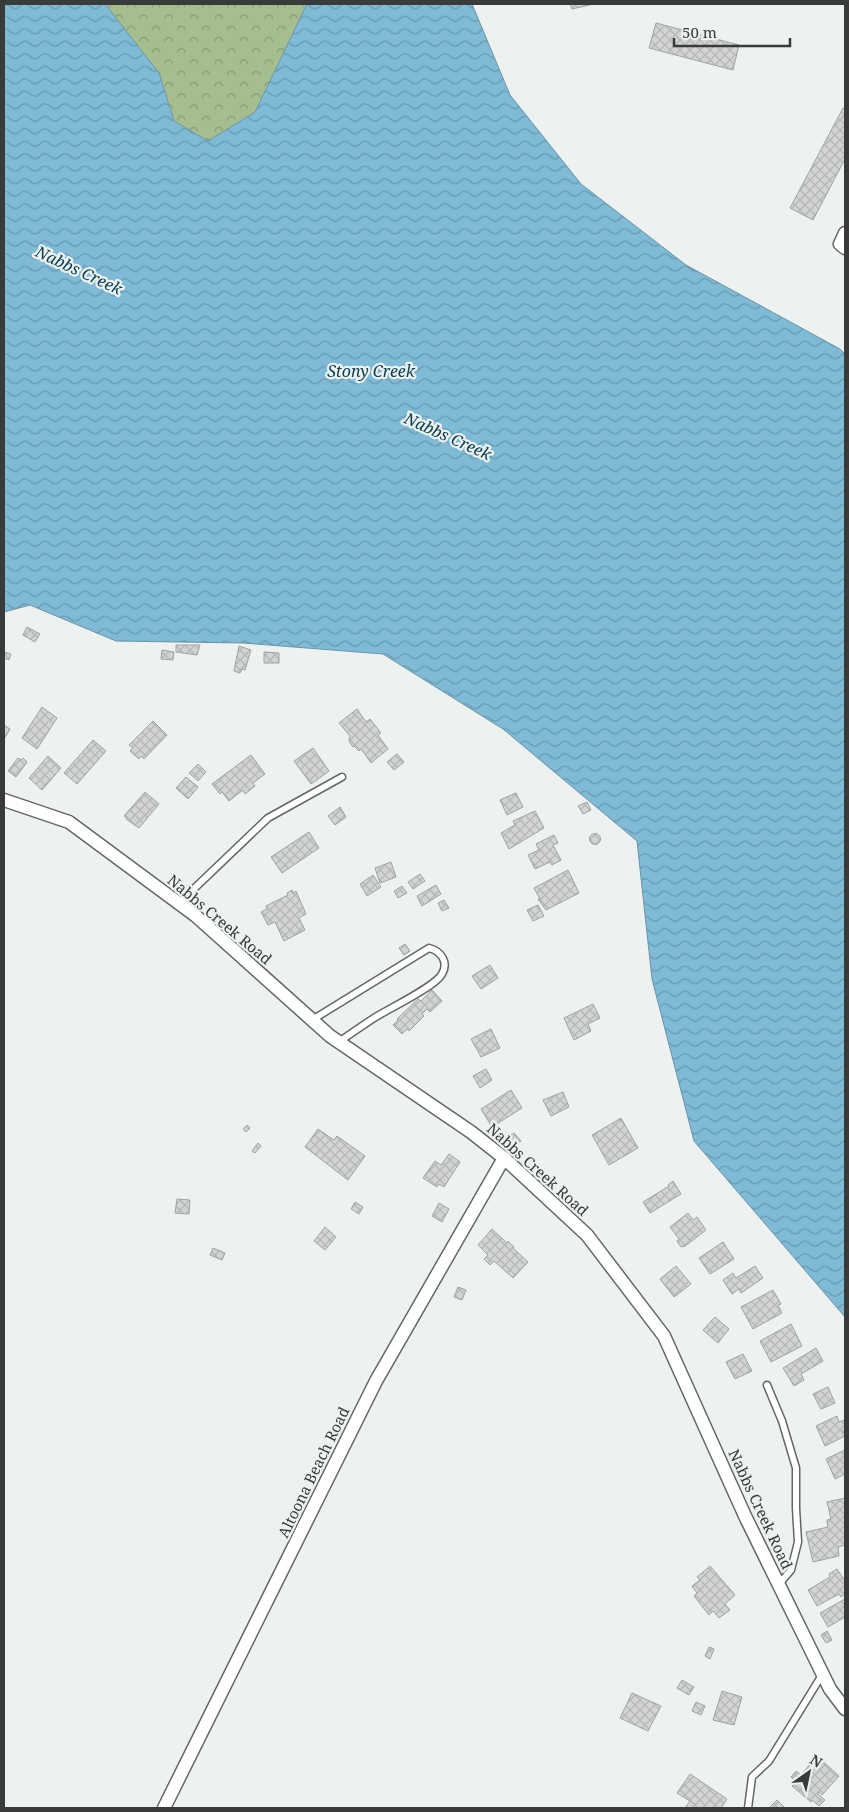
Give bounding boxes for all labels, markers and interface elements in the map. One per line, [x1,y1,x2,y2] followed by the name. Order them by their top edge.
[674,15,790,47] scale bar
[682,22,717,42] text: 50 m
[31,240,127,300] water label: Nabbs Creek
[327,360,416,382] water label: Stony Creek
[400,407,496,465] water label: Nabbs Creek
[164,870,276,968] street label: Nabbs Creek Road
[483,1118,593,1220] street label: Nabbs Creek Road
[273,1403,353,1541] street label: Altoona Beach Road
[724,1446,798,1572] street label: Nabbs Creek Road
[784,1747,834,1797] north arrow
[807,1750,826,1772] text: N

